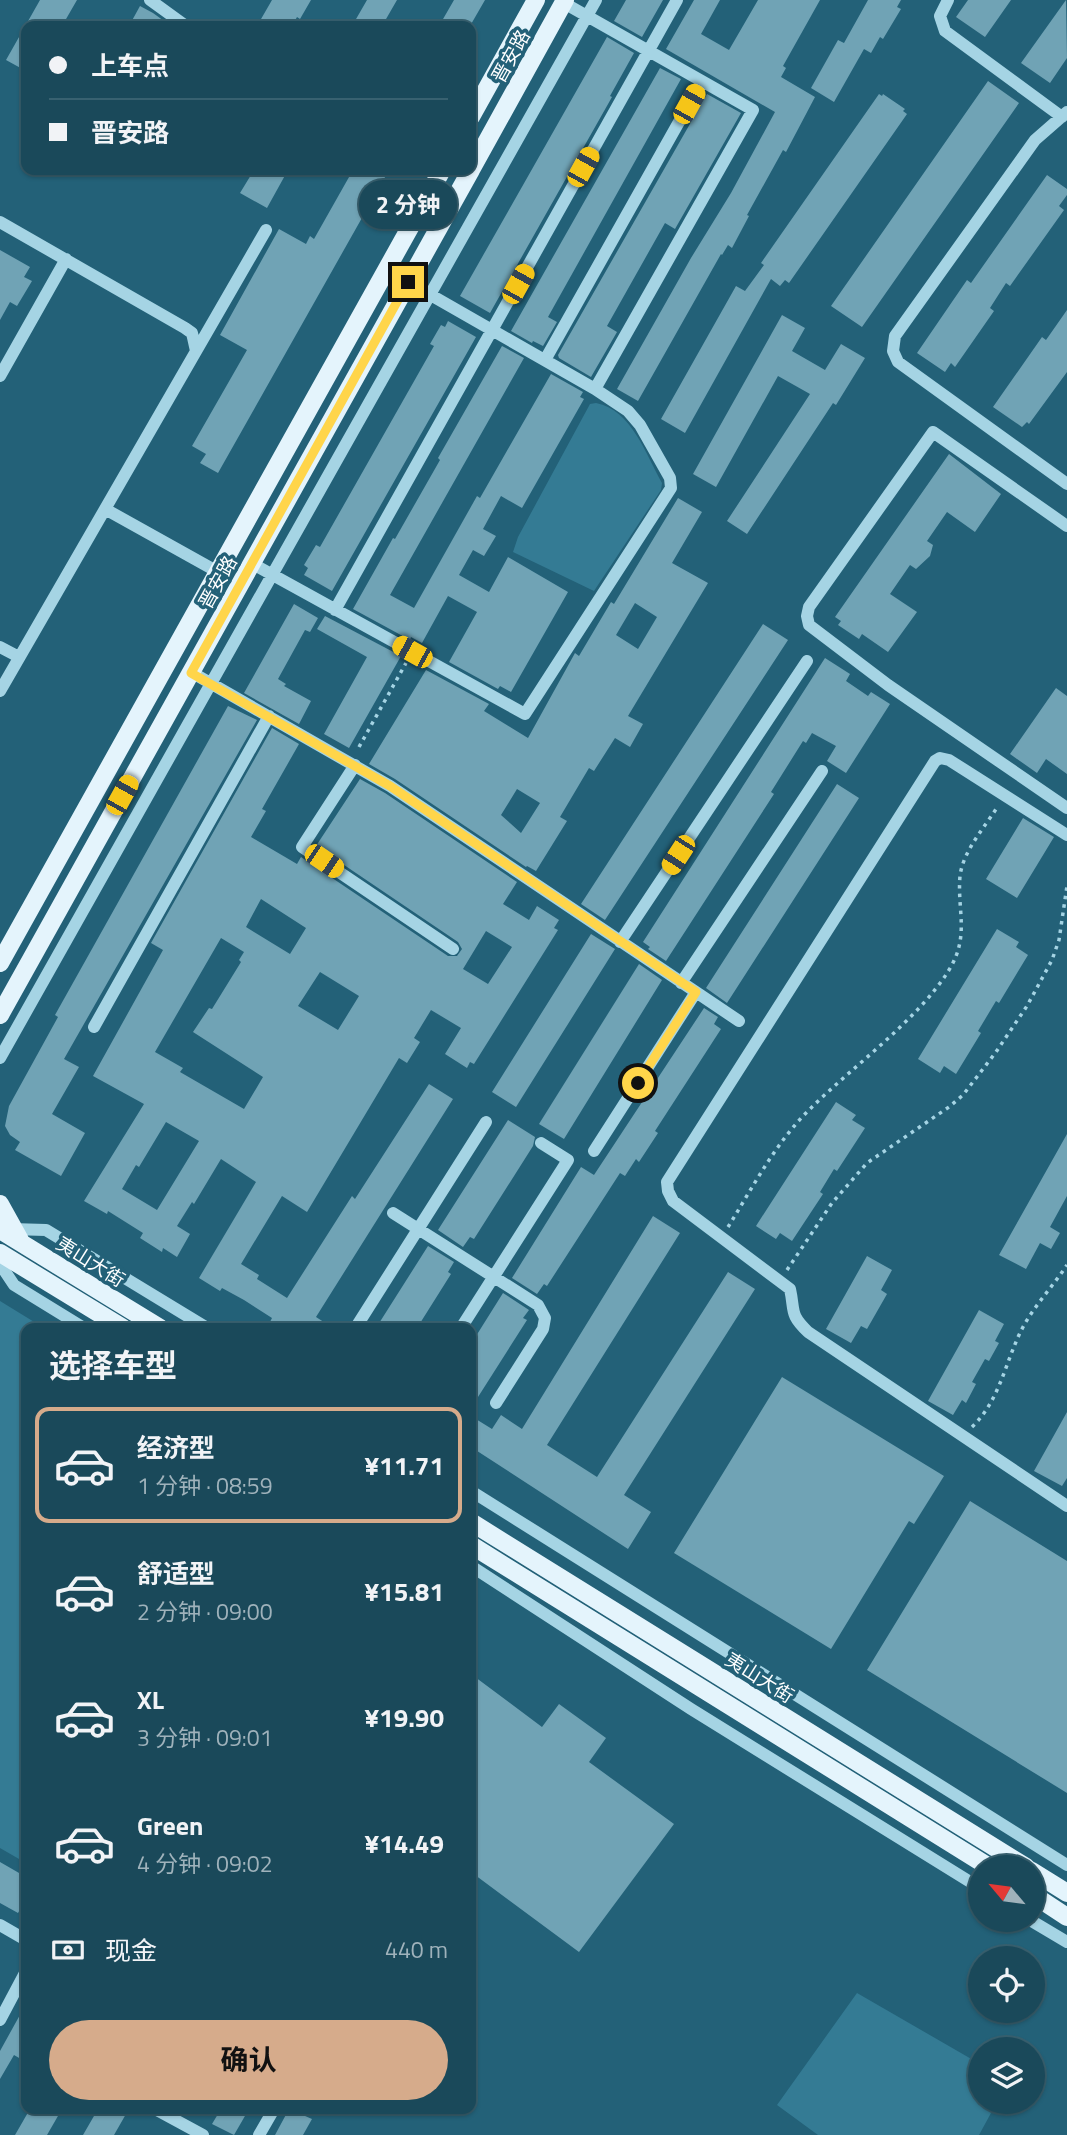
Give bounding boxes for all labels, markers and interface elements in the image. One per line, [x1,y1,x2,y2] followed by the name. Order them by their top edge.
[483,24,537,88] street label: 晋安路
[91,46,169,85] text: 上车点
[670,81,709,127] car
[91,113,169,152] text: 晋安路
[564,144,603,190] car
[359,180,457,230] callout: 2 分钟
[376,187,440,222] text: 2 分钟
[499,261,538,307] car
[392,266,424,298] route end
[190,550,244,614] street label: 晋安路
[389,633,436,671] car
[103,772,142,818] car
[658,832,699,878] car
[301,841,348,881] car
[622,1067,654,1099] route start
[51,1229,131,1293] street label: 夷山大街
[49,1341,177,1389] text: 选择车型
[137,1428,215,1467] text: 经济型
[53,1434,116,1497] icon: car
[365,1446,444,1485] text: ¥11.71
[137,1468,273,1503] text: 1 分钟 · 08:59
[137,1554,215,1593] text: 舒适型
[53,1560,116,1623] icon: car
[365,1572,444,1611] text: ¥15.81
[137,1594,273,1629] text: 2 分钟 · 09:00
[720,1645,800,1709] street label: 夷山大街
[137,1680,164,1719] text: XL
[53,1686,116,1749] icon: car
[365,1698,444,1737] text: ¥19.90
[137,1720,273,1755] text: 3 分钟 · 09:01
[137,1806,203,1845] text: Green
[53,1812,116,1875] icon: car
[365,1824,444,1863] text: ¥14.49
[137,1846,273,1881] text: 4 分钟 · 09:02
[968,1855,1045,1932] north arrow
[968,1855,1045,2114] map controls
[49,1931,87,1969] icon: cash
[105,1931,157,1970] text: 现金
[385,1932,448,1967] text: 440 m
[968,1946,1045,2023] button: locate
[49,2020,448,2100] button: 确认
[968,2037,1045,2114] button: layers

